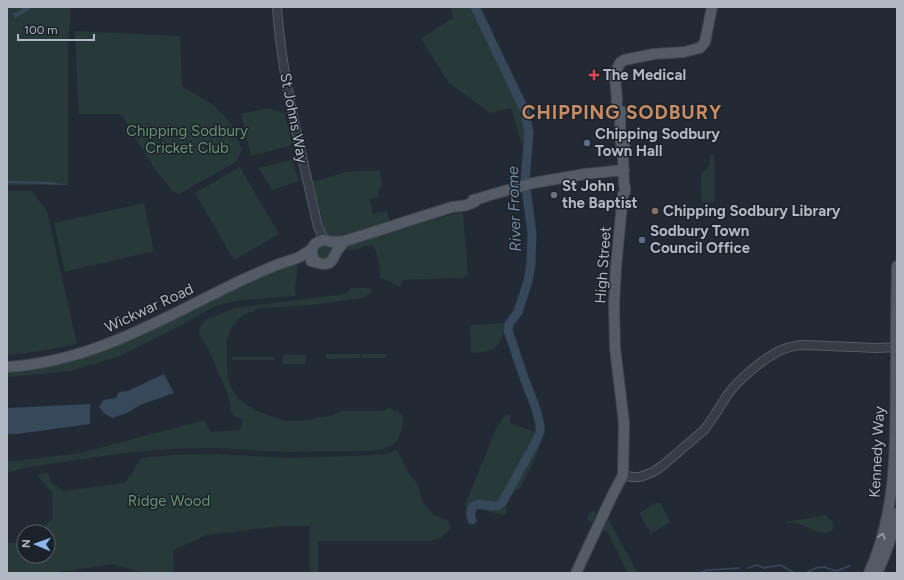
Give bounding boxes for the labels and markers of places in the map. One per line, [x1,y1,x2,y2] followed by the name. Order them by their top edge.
[603,66,686,84] place label: The Medical
[588,69,600,81] marker: The Medical
[595,125,720,160] place label: Chipping Sodbury Town Hall
[582,138,592,148] marker: Chipping Sodbury Town Hall
[562,177,638,212] place label: St John the Baptist
[549,190,559,200] marker: St John the Baptist
[663,202,841,220] place label: Chipping Sodbury Library
[650,206,660,216] marker: Chipping Sodbury Library
[650,222,751,257] place label: Sodbury Town Council Office
[637,235,647,245] marker: Sodbury Town Council Office

